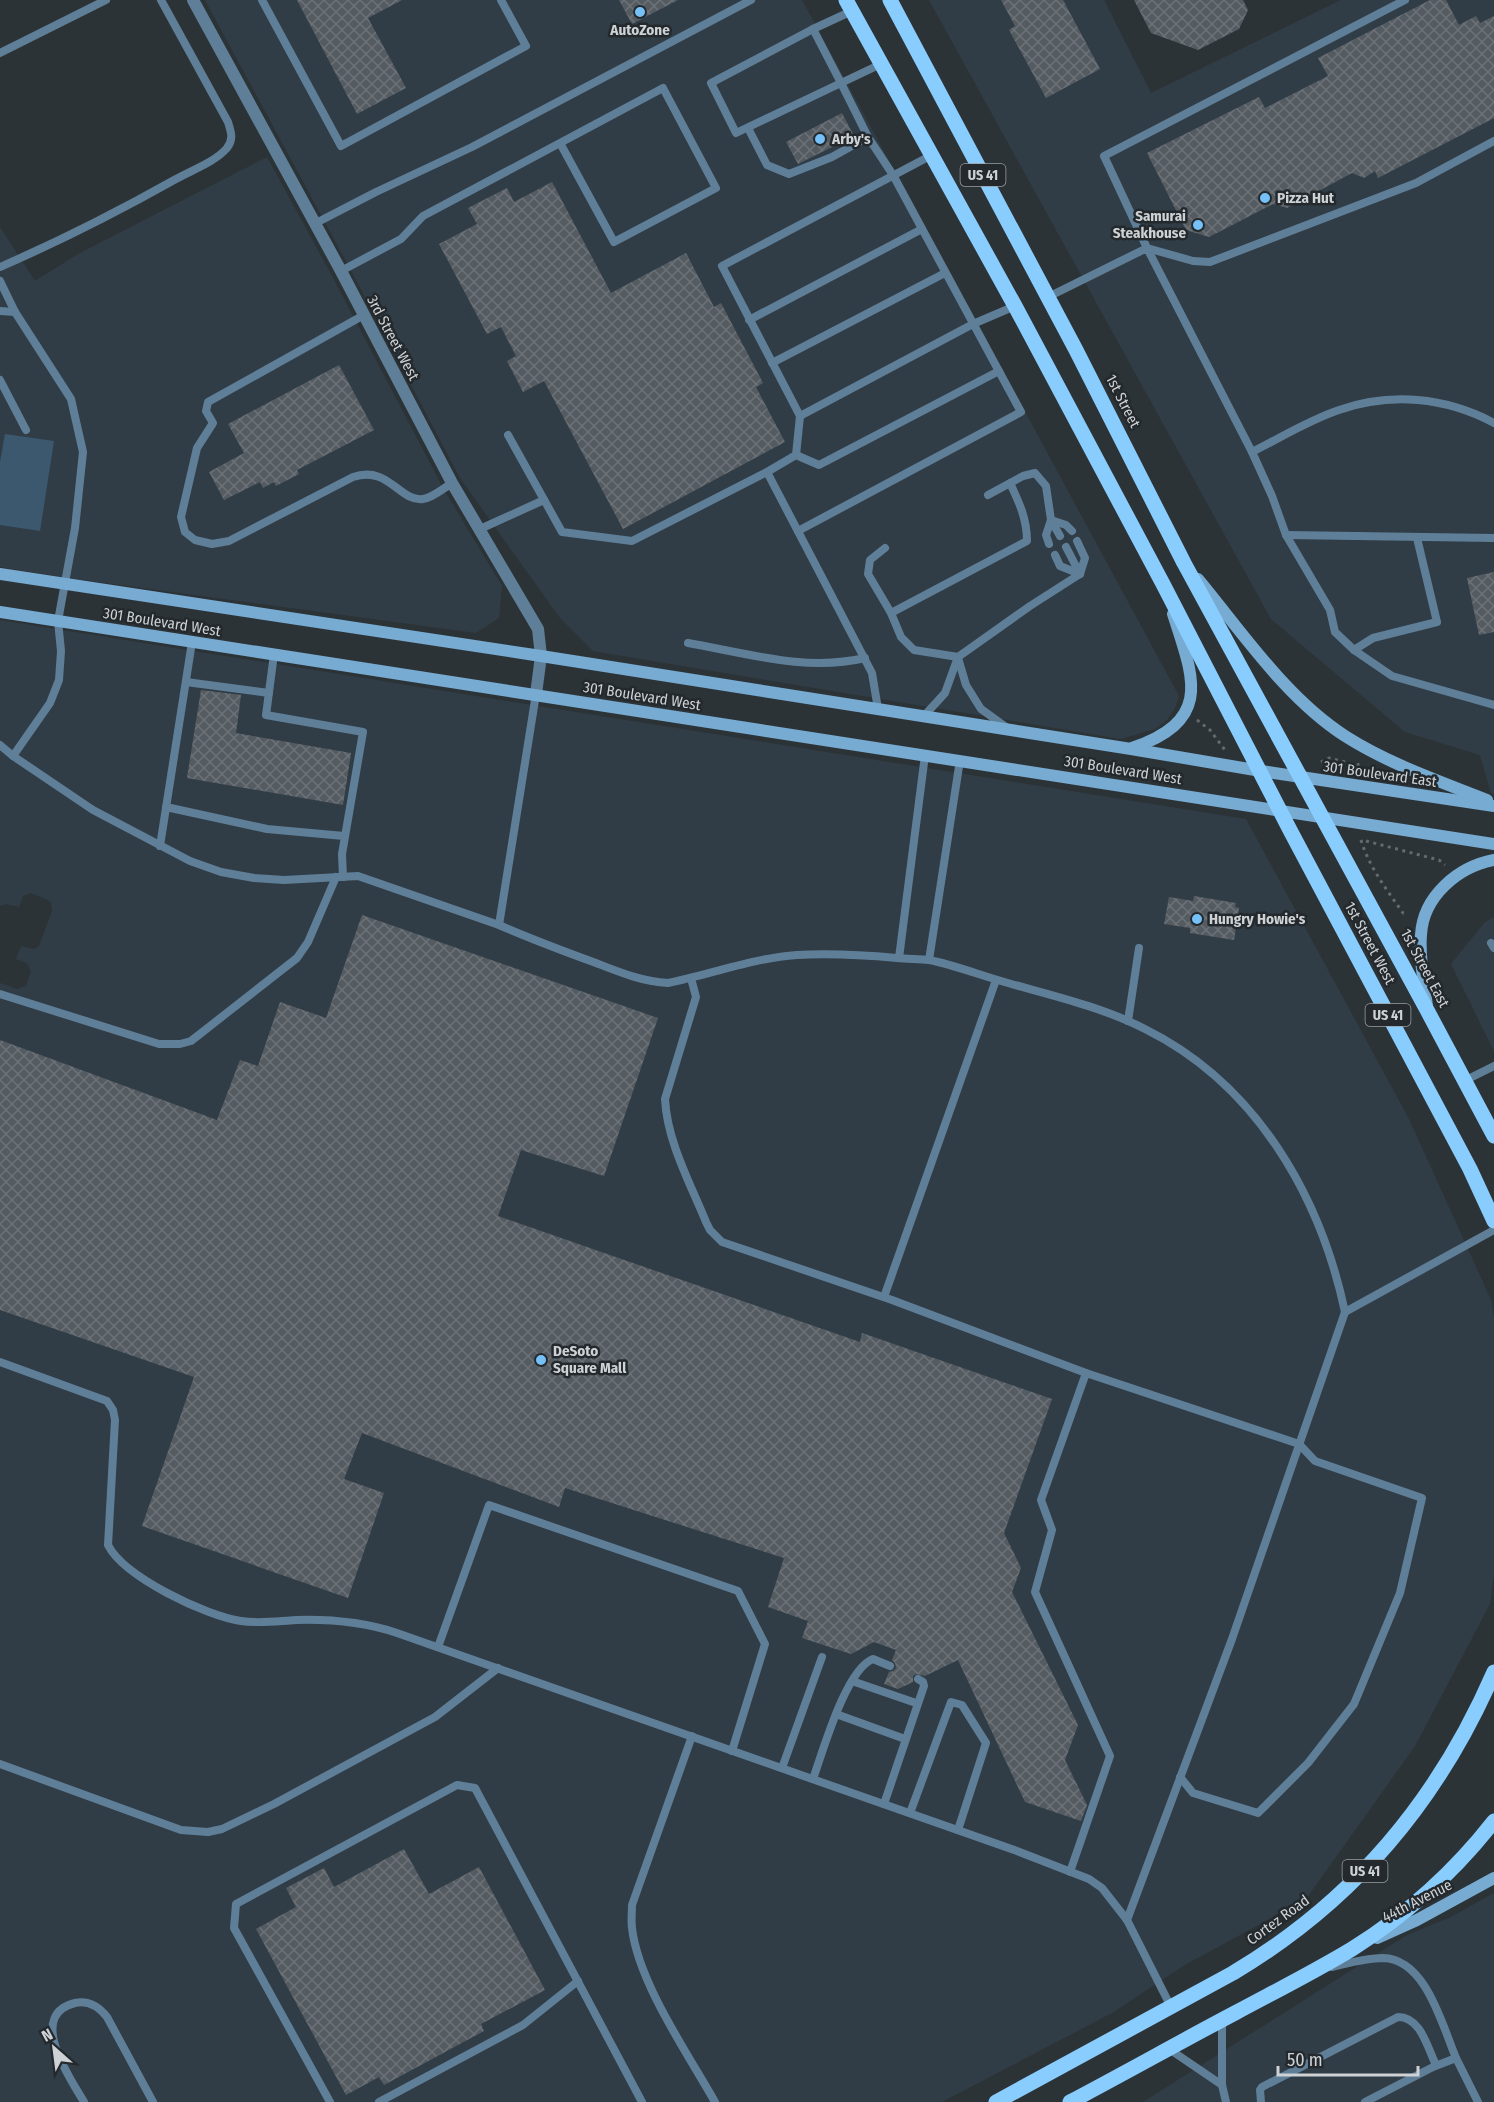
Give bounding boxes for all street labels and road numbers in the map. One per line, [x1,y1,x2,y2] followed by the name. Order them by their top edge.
[960,164,1006,186] road number: US 41
[363,293,423,384] street label: 3rd Street West
[1102,371,1144,431] street label: 1st Street
[102,604,222,640] street label: 301 Boulevard West
[582,678,702,714] street label: 301 Boulevard West
[1063,752,1183,788] street label: 301 Boulevard West
[1322,757,1438,791] street label: 301 Boulevard East
[1341,899,1399,987] street label: 1st Street West
[1397,926,1453,1010] street label: 1st Street East
[1366,1004,1410,1026] road number: US 41
[1342,1860,1388,1882] road number: US 41
[1379,1876,1455,1926] street label: 44th Avenue
[1243,1891,1313,1949] street label: Cortez Road

